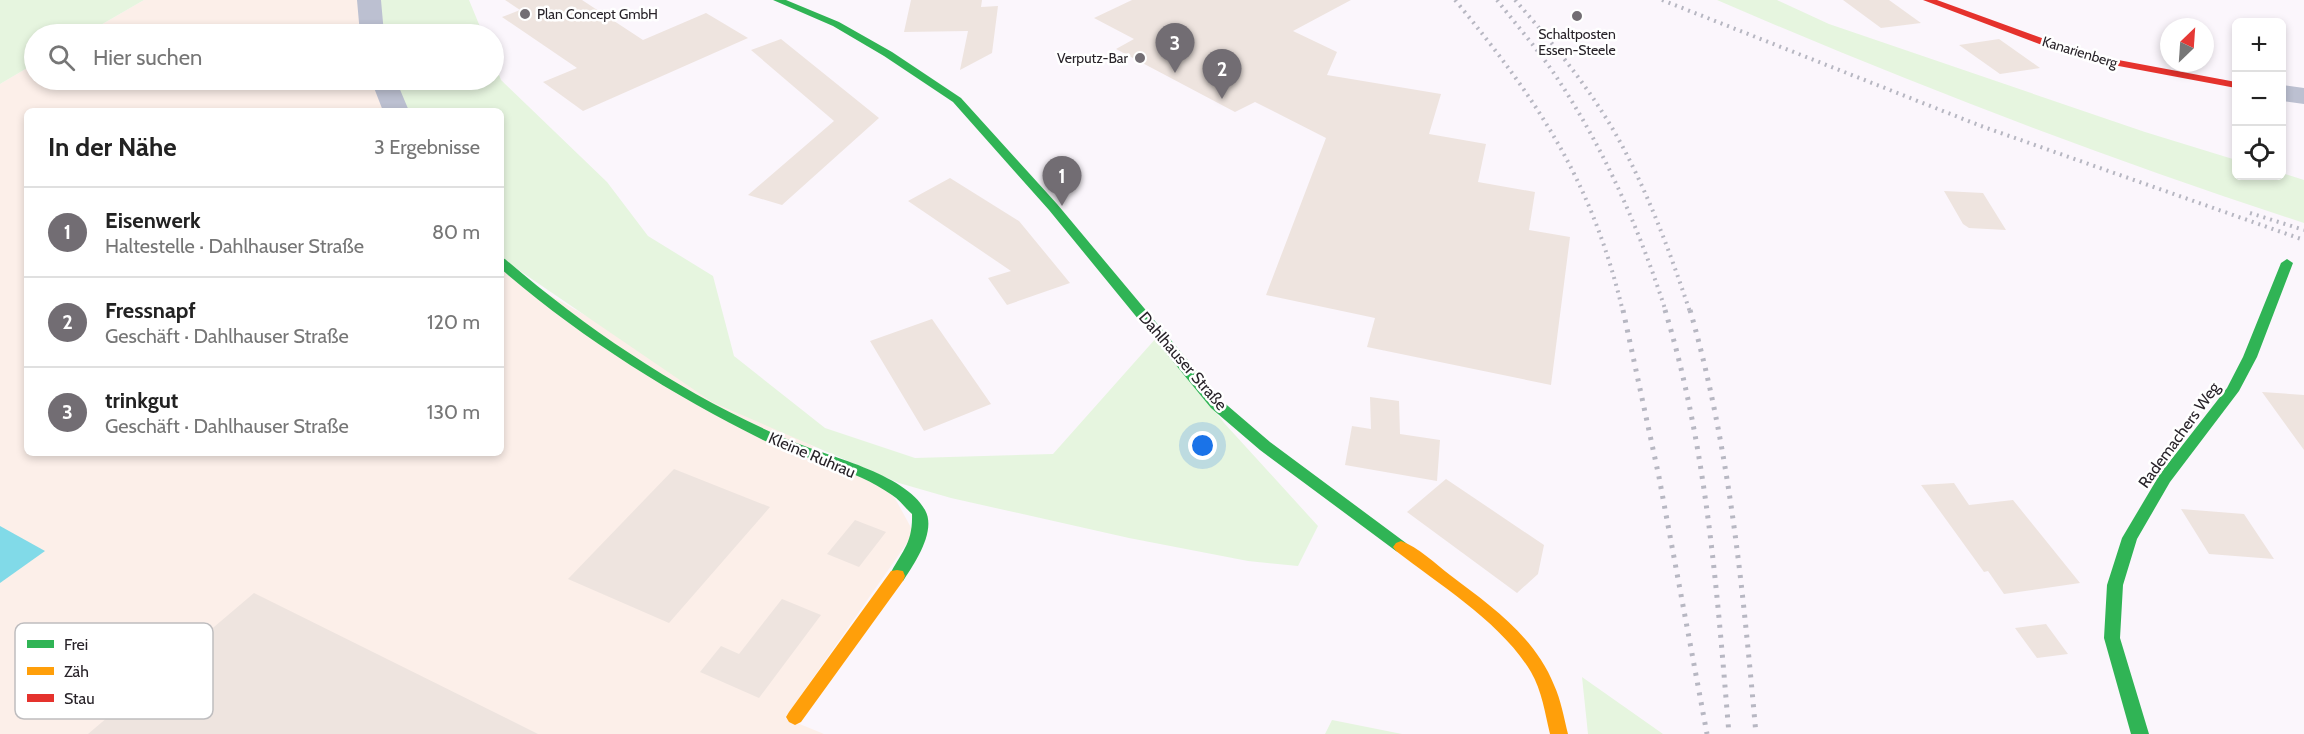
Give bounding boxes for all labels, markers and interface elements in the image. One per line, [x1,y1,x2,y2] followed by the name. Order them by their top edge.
[537,5,658,23] place label: Plan Concept GmbH
[518,7,532,21] marker: Plan Concept GmbH
[1570,9,1584,23] marker: Schaltposten Essen-Steele
[2160,18,2214,72] north arrow
[2232,18,2286,180] map controls
[2232,18,2286,72] button: +
[1156,23,1194,73] pin: 3
[24,24,504,90] search box
[1538,25,1616,59] place label: Schaltposten Essen-Steele
[2040,32,2121,72] street label: Kanarienberg
[45,41,78,74] icon: search
[93,44,202,71] text: Hier suchen
[1057,49,1129,67] place label: Verputz-Bar
[1202,50,1242,99] pin: 2
[1133,51,1147,65] marker: Verputz-Bar
[2232,72,2286,126] button: −
[2232,126,2286,180] button: locate
[48,131,177,163] text: In der Nähe
[374,135,480,159] text: 3 Ergebnisse
[1042,156,1082,206] pin: 1
[105,207,201,234] text: Eisenwerk
[64,220,71,244] text: 1
[432,220,480,244] text: 80 m
[105,234,364,258] text: Haltestelle · Dahlhauser Straße
[105,297,196,324] text: Fressnapf
[1135,308,1231,414] street label: Dahlhauser Straße
[62,310,73,334] text: 2
[427,310,480,334] text: 120 m
[105,324,349,348] text: Geschäft · Dahlhauser Straße
[2134,378,2224,492] street label: Rademachers Weg
[105,387,178,414] text: trinkgut
[62,400,73,424] text: 3
[427,400,480,424] text: 130 m
[105,414,349,438] text: Geschäft · Dahlhauser Straße
[766,428,858,482] street label: Kleine Ruhrau
[1188,431,1217,460] your location
[15,623,213,719] legend
[64,635,88,654] text: Frei
[64,662,89,681] text: Zäh
[64,689,95,708] text: Stau

